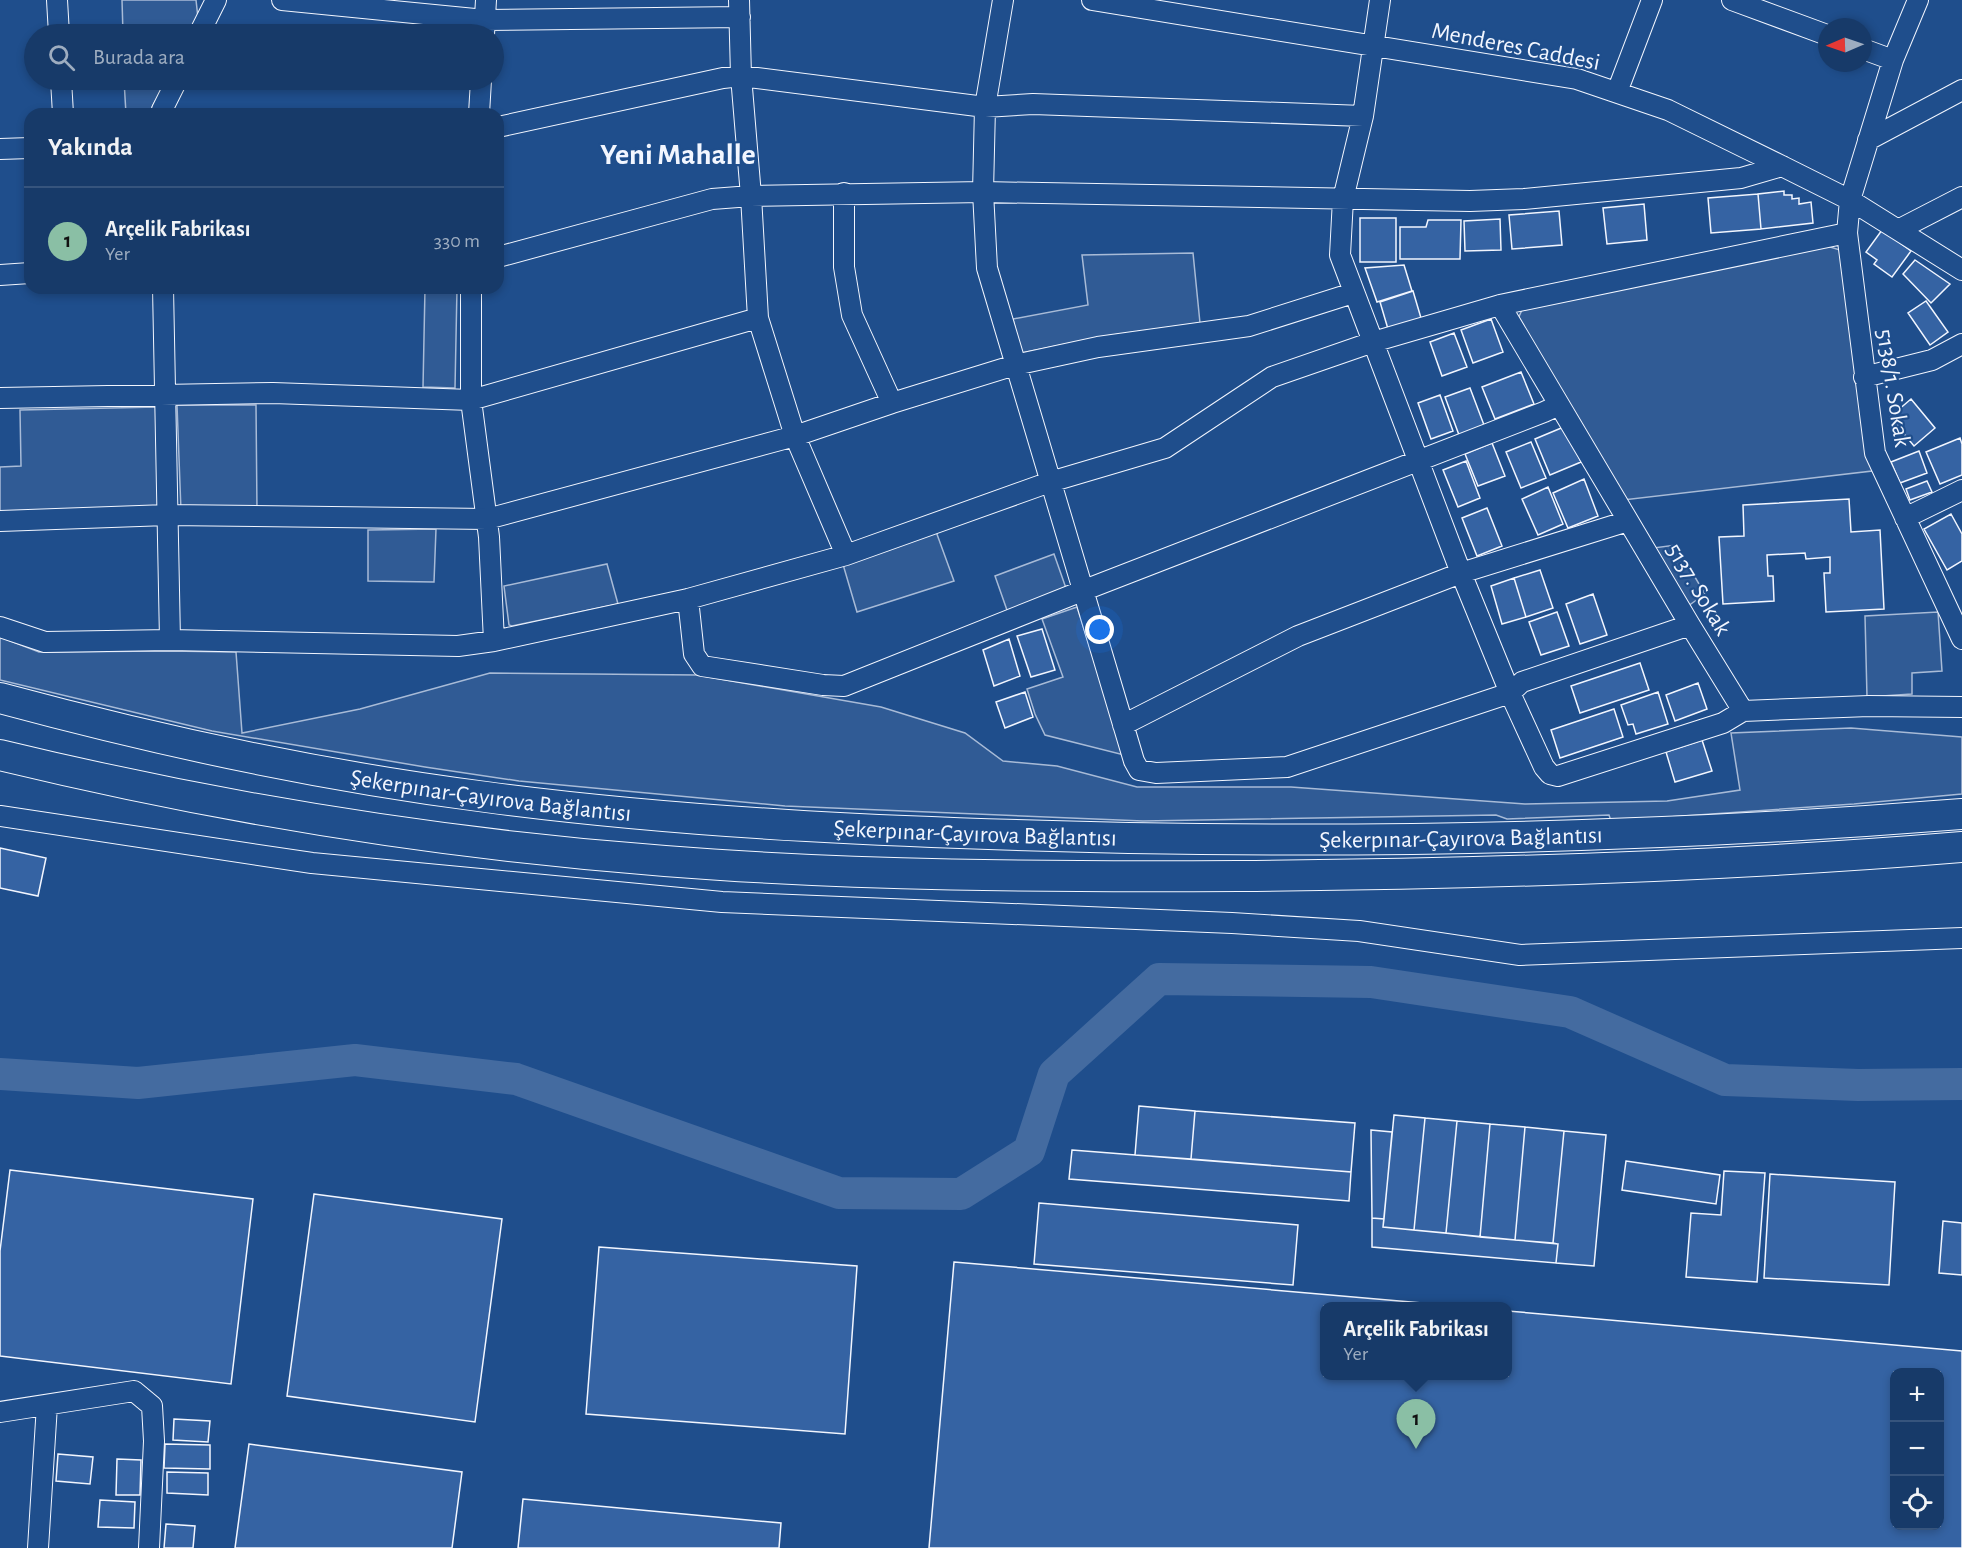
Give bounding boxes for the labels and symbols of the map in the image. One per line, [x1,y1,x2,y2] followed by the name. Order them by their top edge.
[1818,18,1872,72] north arrow
[1429,19,1602,75] street label: Menderes Caddesi
[600,140,756,170] district label: Yeni Mahalle
[1872,327,1914,449] street label: 5138/1. Sokak
[1661,539,1735,640] street label: 5137. Sokak
[1085,615,1114,644] your location
[348,766,632,826] street label: Şekerpınar-Çayırova Bağlantısı
[833,817,1117,851] street label: Şekerpınar-Çayırova Bağlantısı
[1319,823,1603,853] street label: Şekerpınar-Çayırova Bağlantısı
[1396,1400,1436,1449] pin: 1

